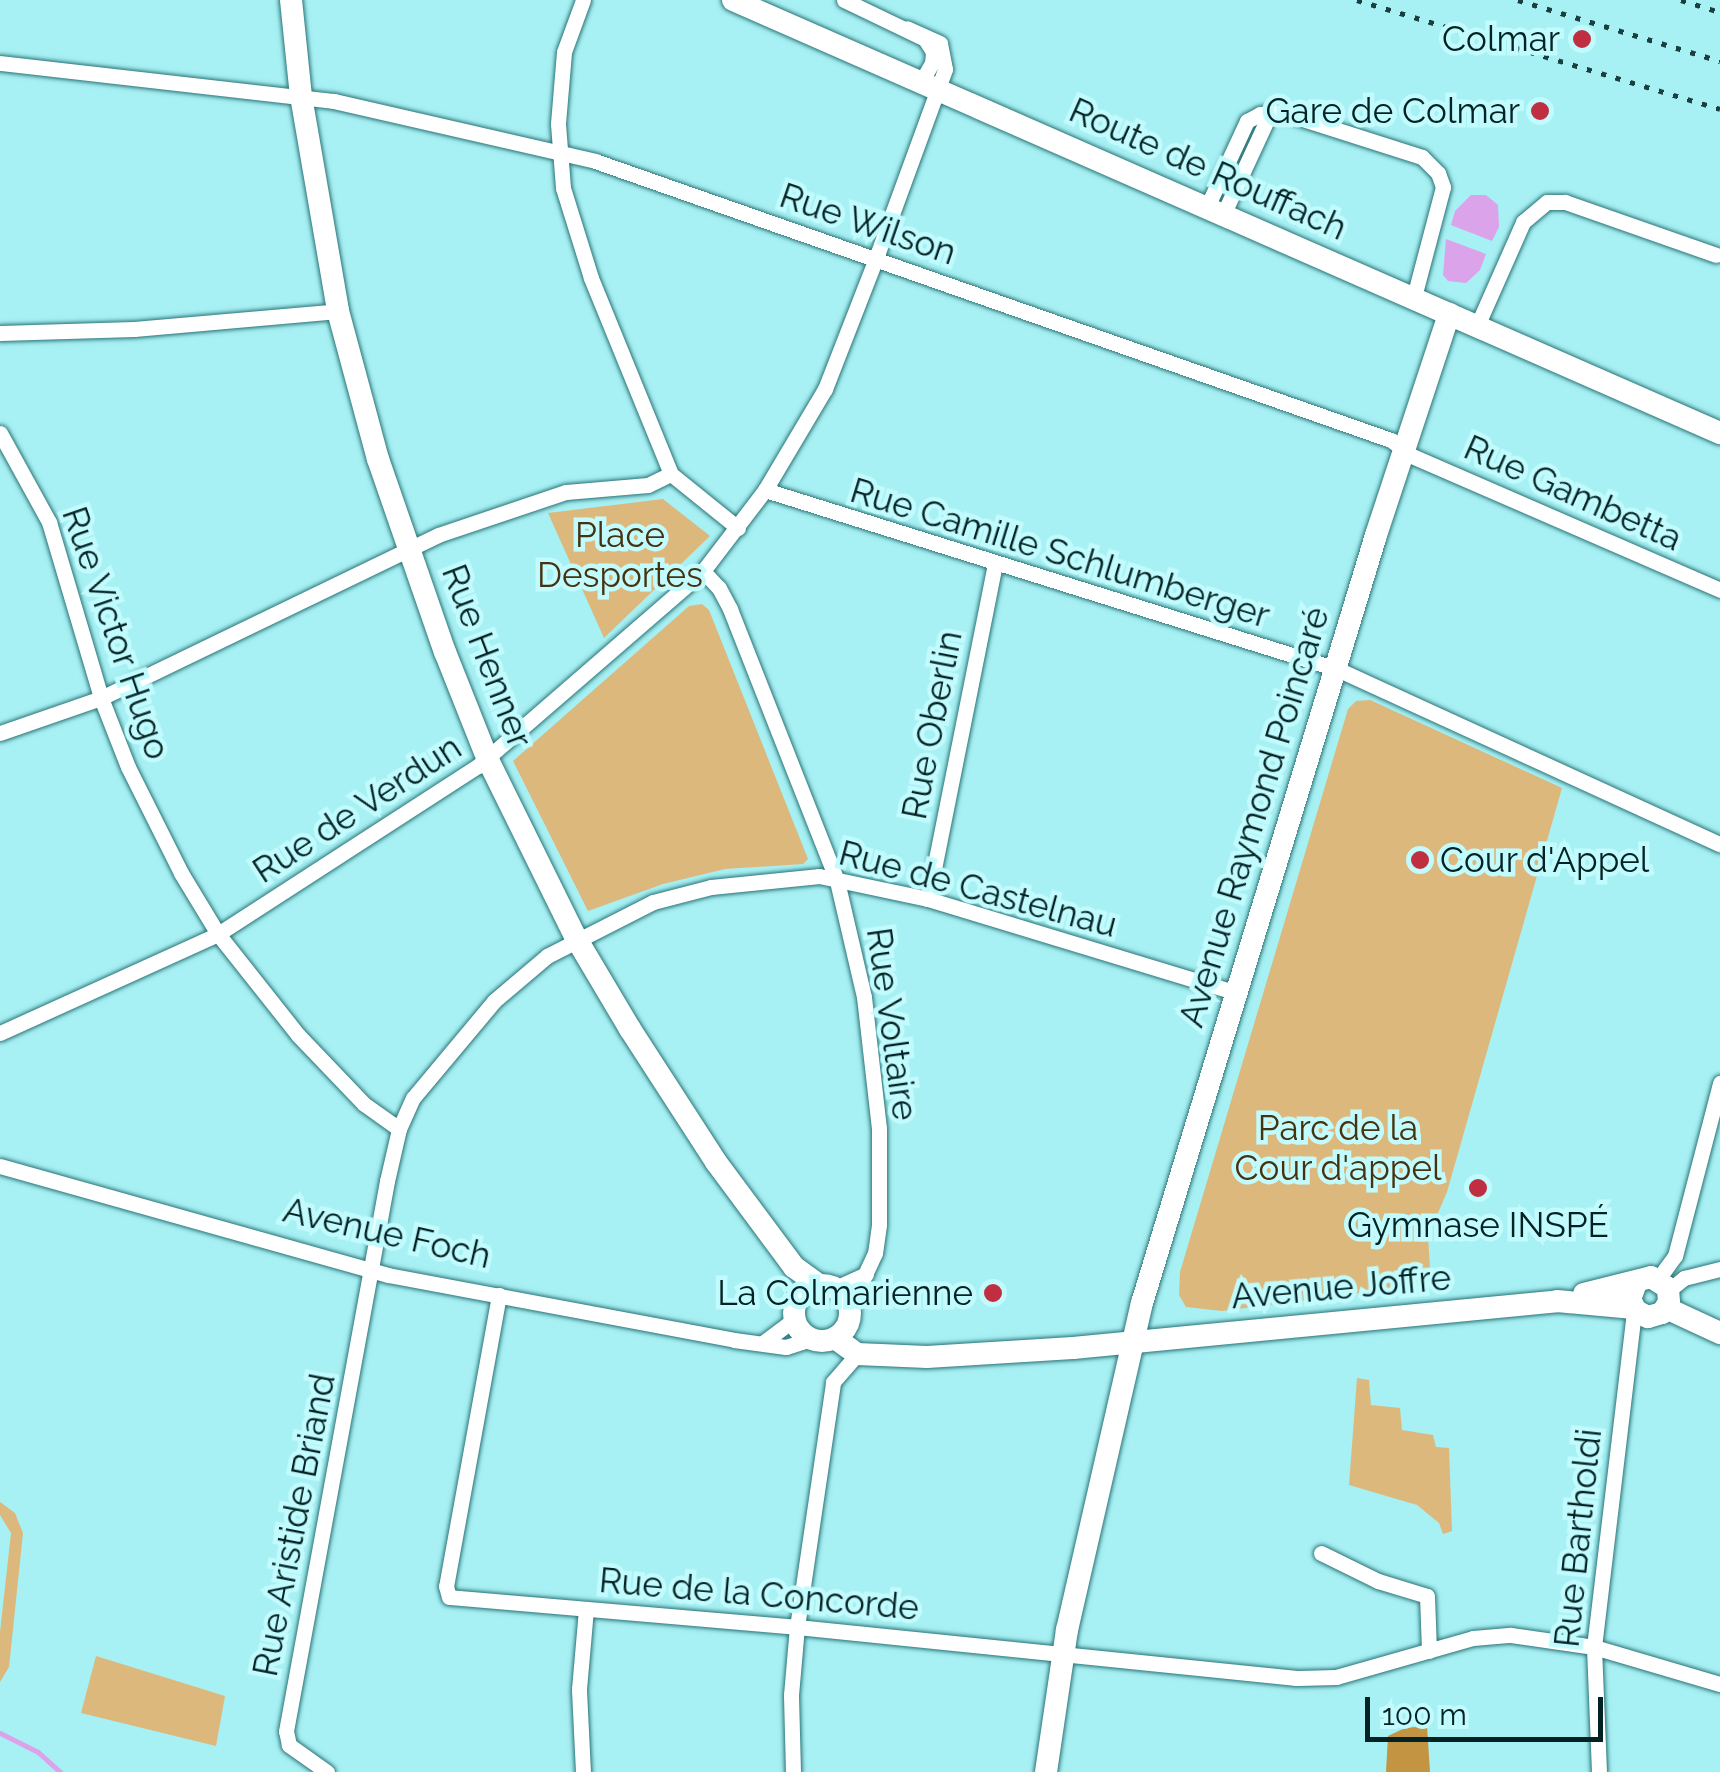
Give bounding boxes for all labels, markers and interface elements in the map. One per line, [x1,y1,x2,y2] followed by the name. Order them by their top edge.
[1442,18,1560,60] place label: Colmar
[1569,26,1595,52] marker: Colmar
[1063,89,1353,249] street label: Route de Rouffach
[1266,90,1520,132] place label: Gare de Colmar
[1529,100,1551,122] marker: Gare de Colmar
[774,174,962,274] street label: Rue Wilson
[1458,426,1688,560] street label: Rue Gambetta
[845,469,1275,637] street label: Rue Camille Schlumberger
[53,500,179,766] street label: Rue Victor Hugo
[537,514,703,596] park label: Place Desportes
[433,559,541,753] street label: Rue Henner
[1170,602,1338,1032] street label: Avenue Raymond Poincaré
[893,627,971,823] street label: Rue Oberlin
[245,726,469,892] street label: Rue de Verdun
[835,832,1121,946] street label: Rue de Castelnau
[1440,839,1650,881] place label: Cour d'Appel
[1409,849,1431,871] marker: Cour d'Appel
[858,924,926,1124] street label: Rue Voltaire
[1234,1107,1442,1189] park label: Parc de la Cour d'appel
[1467,1177,1489,1199] marker: Gymnase INSPÉ
[279,1189,495,1277] street label: Avenue Foch
[1347,1204,1609,1246] place label: Gymnase INSPÉ
[1229,1256,1453,1318] street label: Avenue Joffre
[717,1272,973,1314] place label: La Colmarienne
[982,1282,1004,1304] marker: La Colmarienne
[244,1370,344,1680] street label: Rue Aristide Briand
[1546,1427,1610,1649] street label: Rue Bartholdi
[597,1559,921,1629] street label: Rue de la Concorde
[1370,1677,1608,1739] scale bar
[1382,1697,1467,1732] text: 100 m

